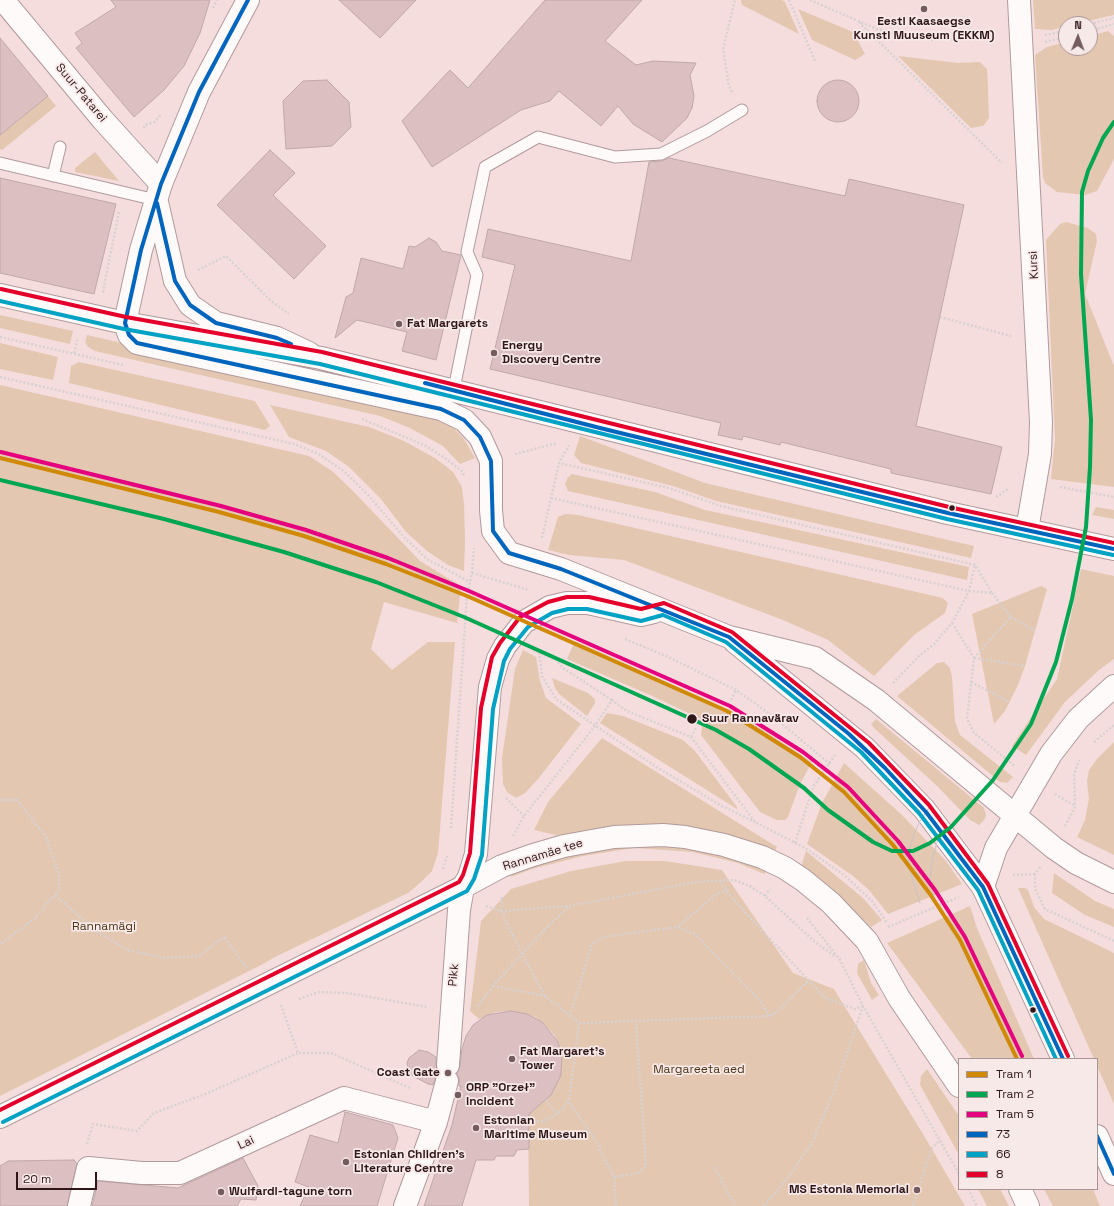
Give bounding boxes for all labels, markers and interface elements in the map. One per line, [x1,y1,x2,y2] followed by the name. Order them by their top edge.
[919,4,929,14] marker: Eesti Kaasaegse Kunsti Muuseum (EKKM)
[853,15,995,43] place label: Eesti Kaasaegse Kunsti Muuseum (EKKM)
[1058,16,1098,56] north arrow
[1074,18,1082,32] text: N
[52,61,110,125] street label: Suur-Patarei
[1026,251,1042,279] street label: Kursi
[407,317,488,331] place label: Fat Margarets
[394,319,404,329] marker: Fat Margarets
[502,339,601,367] place label: Energy Discovery Centre
[489,348,499,358] marker: Energy Discovery Centre
[947,503,957,513] unlabelled marker
[685,712,699,726] marker: Suur Rannavärav
[702,712,799,726] place label: Suur Rannavärav
[501,836,585,874] street label: Rannamäe tee
[72,920,136,934] park label: Rannamägi
[446,963,462,987] street label: Pikk
[1028,1005,1038,1015] unlabelled marker
[520,1045,605,1073] place label: Fat Margaret's Tower
[507,1054,517,1064] marker: Fat Margaret's Tower
[958,1058,1098,1190] legend
[653,1063,745,1077] park label: Margareeta aed
[377,1066,440,1080] place label: Coast Gate
[996,1066,1032,1082] text: Tram 1
[443,1068,453,1078] marker: Coast Gate
[466,1081,535,1109] place label: ORP "Orzeł" incident
[996,1086,1034,1102] text: Tram 2
[453,1090,463,1100] marker: ORP "Orzeł" incident
[996,1106,1034,1122] text: Tram 5
[484,1114,587,1142] place label: Estonian Maritime Museum
[471,1123,481,1133] marker: Estonian Maritime Museum
[996,1126,1010,1142] text: 73
[236,1133,256,1153] street label: Lai
[996,1146,1011,1162] text: 66
[354,1148,465,1176] place label: Estonian Children's Literature Centre
[341,1157,351,1167] marker: Estonian Children's Literature Centre
[18,1164,99,1190] scale bar
[996,1166,1003,1182] text: 8
[23,1171,51,1187] text: 20 m
[789,1183,909,1197] place label: MS Estonia Memorial
[229,1185,352,1199] place label: Wulfardi-tagune torn
[912,1185,922,1195] marker: MS Estonia Memorial
[216,1187,226,1197] marker: Wulfardi-tagune torn

